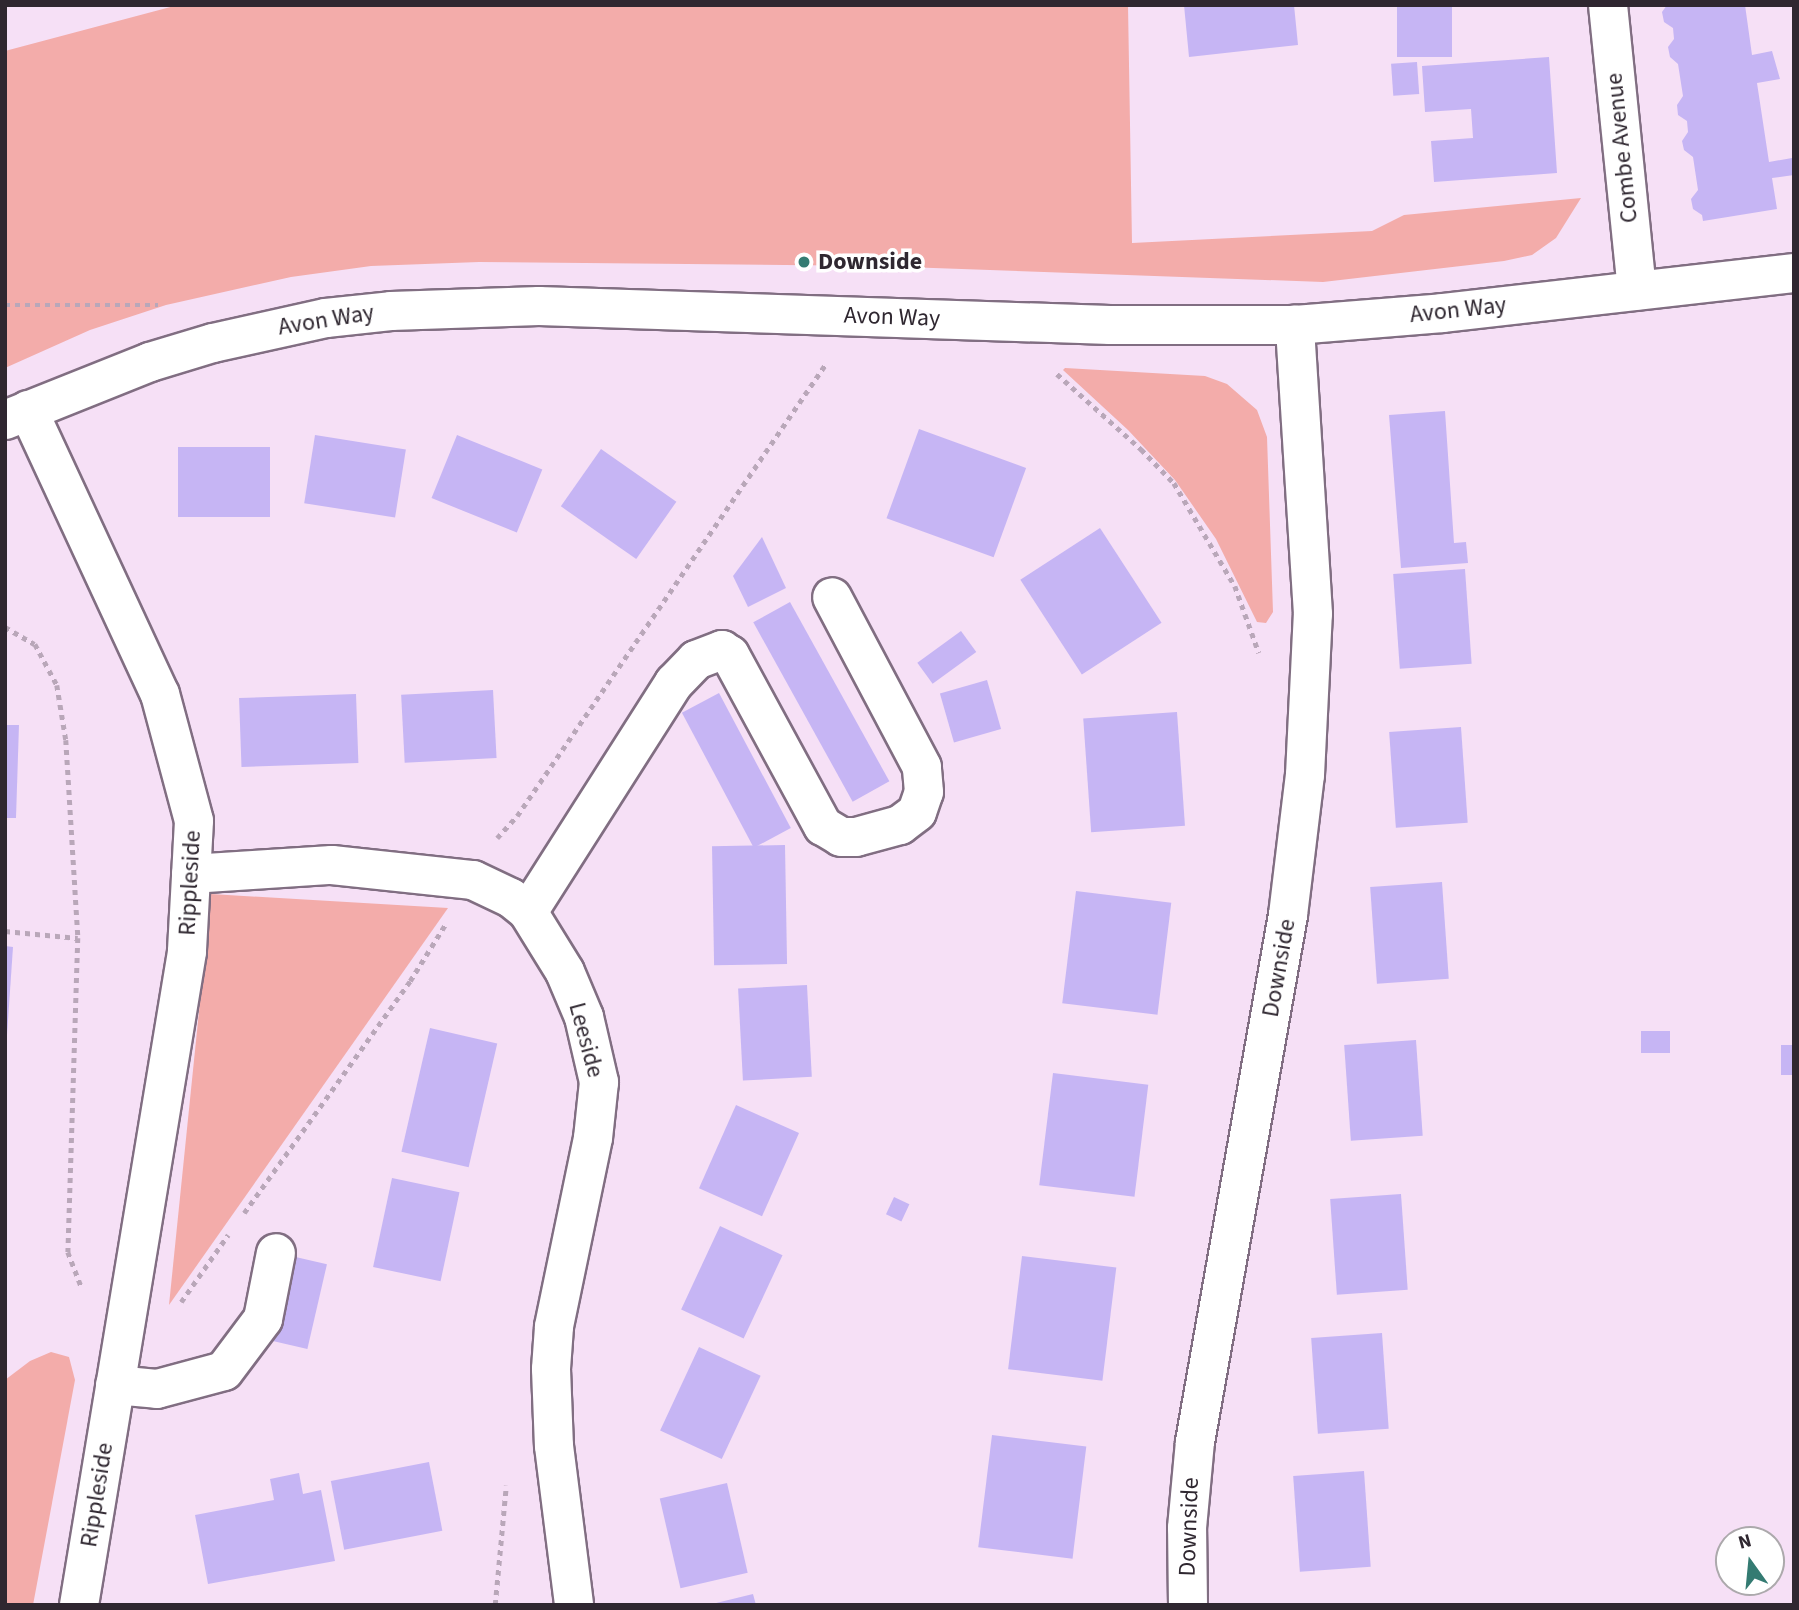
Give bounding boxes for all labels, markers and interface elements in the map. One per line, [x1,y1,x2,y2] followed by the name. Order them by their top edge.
[1600,72,1644,224] street label: Combe Avenue
[818,248,922,276] place label: Downside
[796,254,812,270] marker: Downside
[1408,291,1508,329] street label: Avon Way
[276,298,376,342] street label: Avon Way
[843,301,941,333] street label: Avon Way
[173,830,207,936] street label: Rippleside
[1256,917,1302,1019] street label: Downside
[562,999,610,1081] street label: Leeside
[75,1441,119,1549] street label: Rippleside
[1173,1477,1205,1577] street label: Downside
[1715,1526,1785,1596] north arrow
[1735,1527,1755,1557] text: N

